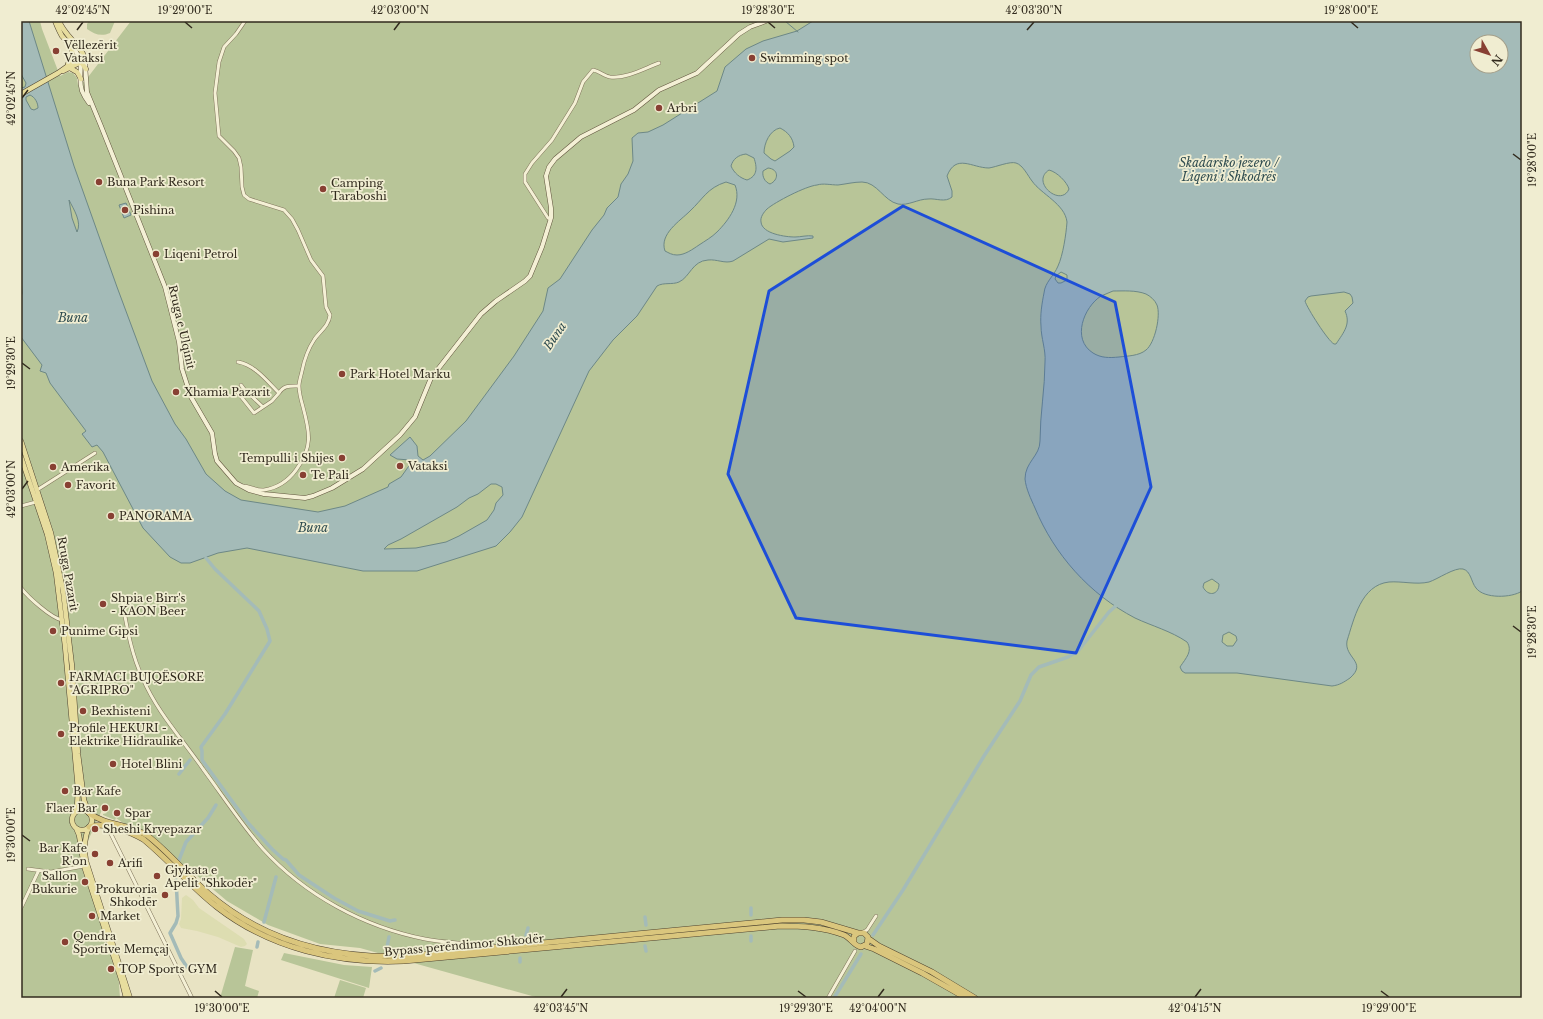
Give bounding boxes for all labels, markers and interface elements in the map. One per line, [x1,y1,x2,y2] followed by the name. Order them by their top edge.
[56,4,110,17] text: 42°02'45"N
[158,4,212,17] text: 19°29'00"E
[371,4,429,17] text: 42°03'00"N
[742,4,794,17] text: 19°28'30"E
[1006,4,1062,17] text: 42°03'30"N
[1324,4,1378,17] text: 19°28'00"E
[1469,34,1509,74] north arrow
[63,38,118,65] place label: Vëllezërit Vataksi
[51,46,61,56] marker: Vëllezërit Vataksi
[760,51,849,65] place label: Swimming spot
[1488,52,1505,69] text: N
[747,53,757,63] marker: Swimming spot
[5,71,18,125] text: 42°02'45"N
[666,101,697,115] place label: Arbri
[654,103,664,113] marker: Arbri
[1526,133,1539,187] text: 19°28'00"E
[1179,155,1280,184] water label: Skadarsko jezero / Liqeni i Shkodrës
[107,175,205,189] place label: Buna Park Resort
[331,176,387,203] place label: Camping Taraboshi
[94,177,104,187] marker: Buna Park Resort
[318,184,328,194] marker: Camping Taraboshi
[133,203,175,217] place label: Pishina
[120,205,130,215] marker: Pishina
[164,247,238,261] place label: Liqeni Petrol
[151,249,161,259] marker: Liqeni Petrol
[166,284,199,371] street label: Rruga e Ulqinit
[57,310,88,325] water label: Buna
[539,319,569,353] water label: Buna
[5,336,18,390] text: 19°29'30"E
[350,367,451,381] place label: Park Hotel Marku
[337,369,347,379] marker: Park Hotel Marku
[184,385,271,399] place label: Xhamia Pazarit
[171,387,181,397] marker: Xhamia Pazarit
[239,451,334,465] place label: Tempulli i Shijes
[337,453,347,463] marker: Tempulli i Shijes
[407,459,448,473] place label: Vataksi
[5,460,18,518] text: 42°03'00"N
[60,460,110,474] place label: Amerika
[395,461,405,471] marker: Vataksi
[48,462,58,472] marker: Amerika
[311,468,349,482] place label: Te Pali
[298,470,308,480] marker: Te Pali
[76,478,117,492] place label: Favorit
[63,480,73,490] marker: Favorit
[119,509,193,523] place label: PANORAMA
[106,511,116,521] marker: PANORAMA
[297,520,328,535] water label: Buna
[55,535,82,613] street label: Rruga Pazarit
[111,591,186,618] place label: Shpia e Birr's - KAON Beer
[98,599,108,609] marker: Shpia e Birr's - KAON Beer
[1526,606,1539,658] text: 19°28'30"E
[61,624,138,638] place label: Punime Gipsi
[48,626,58,636] marker: Punime Gipsi
[69,670,204,697] place label: FARMACI BUJQËSORE "AGRIPRO"
[56,678,66,688] marker: FARMACI BUJQËSORE "AGRIPRO"
[91,704,151,718] place label: Bexhisteni
[78,706,88,716] marker: Bexhisteni
[69,721,183,748] place label: Profile HEKURI - Elektrike Hidraulike
[56,729,66,739] marker: Profile HEKURI - Elektrike Hidraulike
[121,757,183,771] place label: Hotel Blini
[108,759,118,769] marker: Hotel Blini
[73,784,121,798] place label: Bar Kafe
[60,786,70,796] marker: Bar Kafe
[46,801,98,815] place label: Flaer Bar
[100,803,110,813] marker: Flaer Bar
[125,806,152,820] place label: Spar
[5,807,18,863] text: 19°30'00"E
[112,808,122,818] marker: Spar
[103,822,202,836] place label: Sheshi Kryepazar
[90,824,100,834] marker: Sheshi Kryepazar
[39,841,87,868] place label: Bar Kafe R'on
[90,849,100,859] marker: Bar Kafe R'on
[117,856,143,870] place label: Arifi
[105,858,115,868] marker: Arifi
[164,863,257,890] place label: Gjykata e Apelit "Shkodër"
[32,869,77,896] place label: Sallon Bukurie
[152,871,162,881] marker: Gjykata e Apelit "Shkodër"
[80,877,90,887] marker: Sallon Bukurie
[96,882,158,909] place label: Prokuroria Shkodër
[160,890,170,900] marker: Prokuroria Shkodër
[100,909,141,923] place label: Market
[87,911,97,921] marker: Market
[73,929,169,956] place label: Qendra Sportive Memçaj
[384,931,545,959] street label: Bypass perëndimor Shkodër
[60,937,70,947] marker: Qendra Sportive Memçaj
[119,962,217,976] place label: TOP Sports GYM
[106,964,116,974] marker: TOP Sports GYM
[194,1002,250,1015] text: 19°30'00"E
[534,1002,588,1015] text: 42°03'45"N
[779,1002,833,1015] text: 19°29'30"E
[849,1002,907,1015] text: 42°04'00"N
[1168,1002,1222,1015] text: 42°04'15"N
[1362,1002,1416,1015] text: 19°29'00"E

